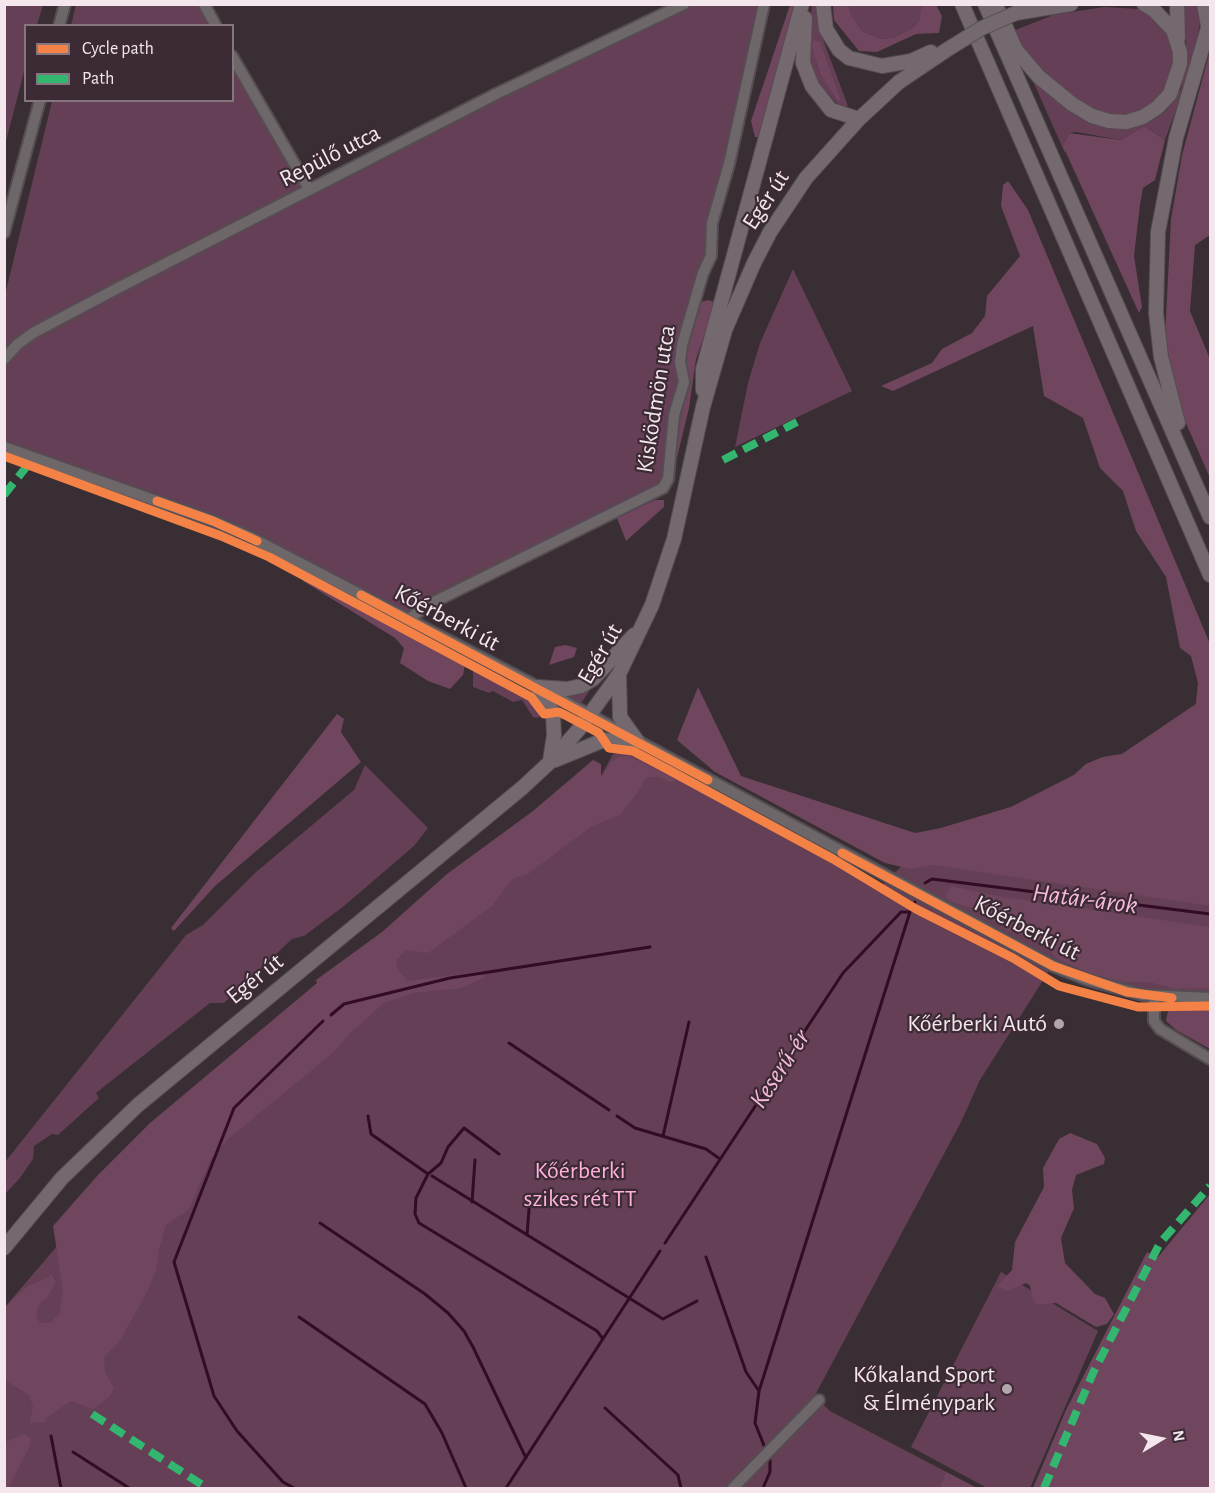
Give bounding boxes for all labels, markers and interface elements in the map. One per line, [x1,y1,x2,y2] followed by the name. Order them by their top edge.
[24,24,234,102] legend
[82,40,154,58] text: Cycle path
[82,70,114,88] text: Path
[275,118,385,194] street label: Repülő utca
[736,165,796,235] street label: Egér út
[630,323,682,475] street label: Kisködmön utca
[389,578,505,658] street label: Kőérberki út
[571,619,629,689] street label: Egér út
[1031,877,1139,921] water label: Határ-árok
[969,889,1085,967] street label: Kőérberki út
[221,947,289,1011] street label: Egér út
[907,1010,1047,1038] place label: Kőérberki Autó
[1052,1017,1066,1031] marker: Kőérberki Autó
[743,1024,817,1114] water label: Keserű-ér
[524,1157,636,1213] park label: Kőérberki szikes rét TT
[853,1361,995,1417] place label: Kőkaland Sport & Élménypark
[1000,1382,1014,1396] marker: Kőkaland Sport & Élménypark
[1131,1409,1191,1469] north arrow
[1170,1429,1188,1443] text: N

